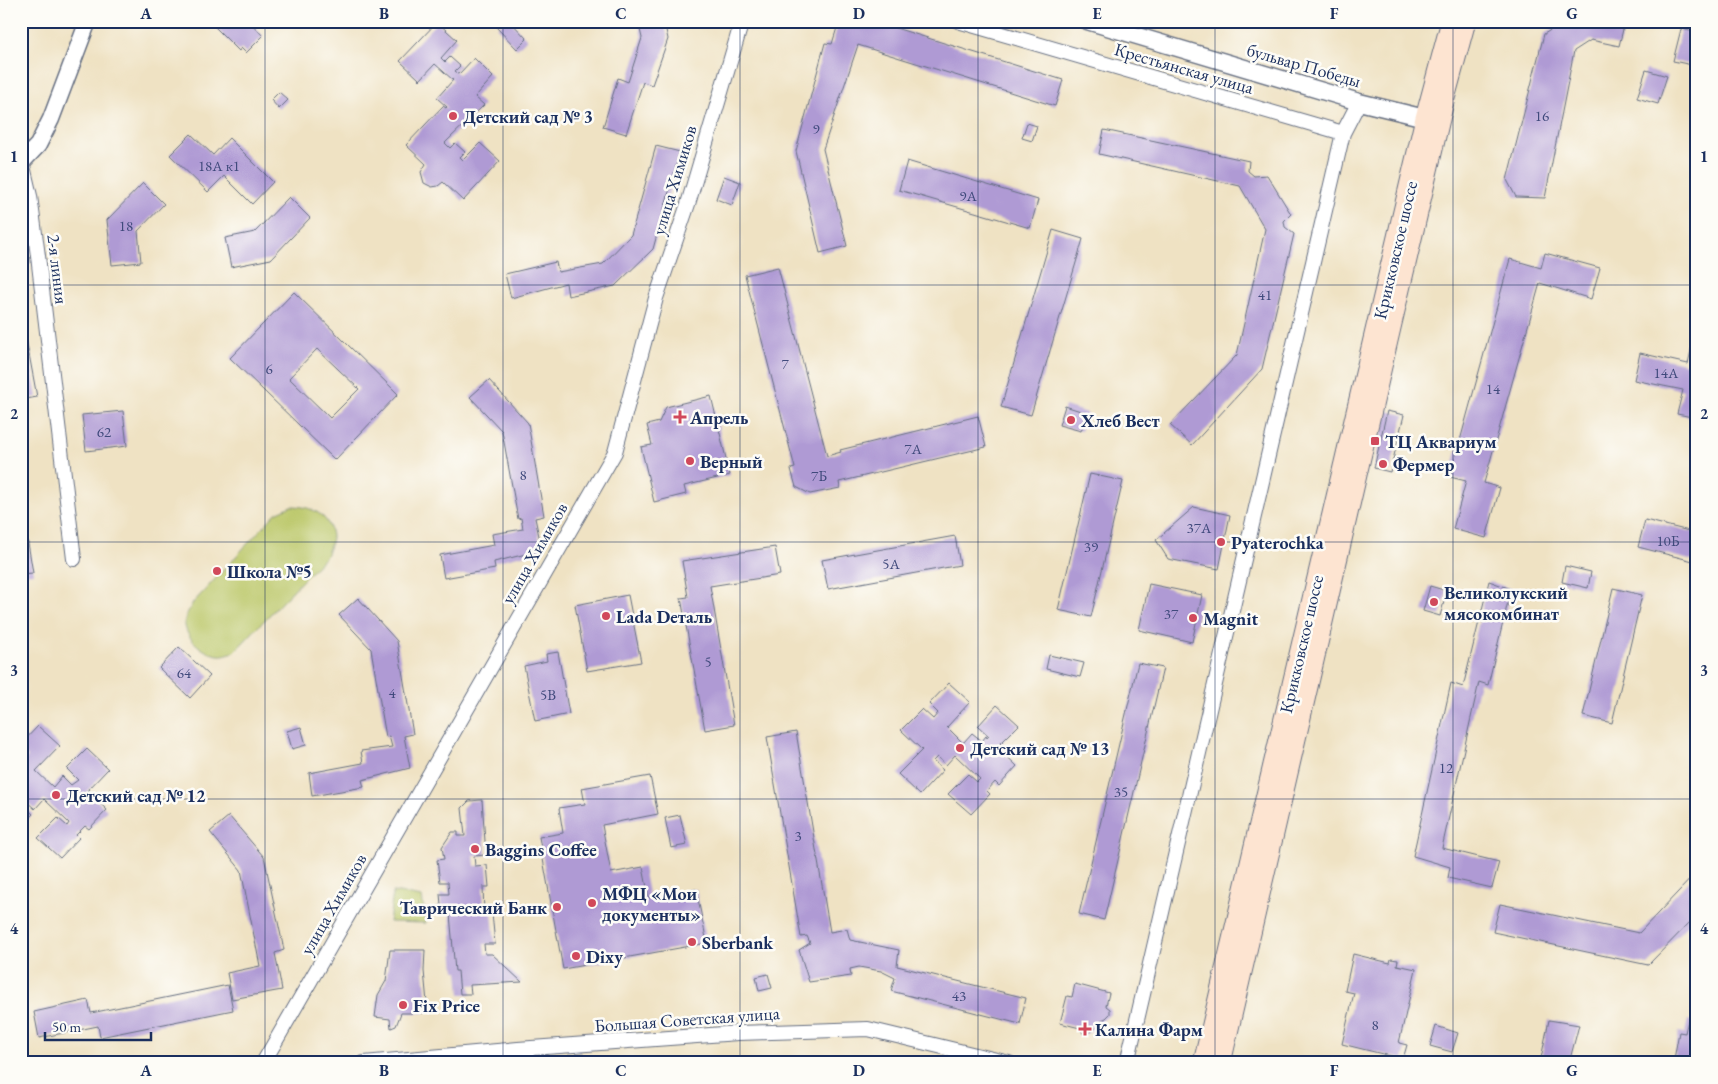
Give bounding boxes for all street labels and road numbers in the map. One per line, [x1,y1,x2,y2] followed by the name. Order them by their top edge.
[1112,37,1257,99] street label: Крестьянская улица
[1244,38,1364,92] street label: бульвар Победы
[646,122,702,238] street label: улица Химиков
[1368,179,1422,321] street label: Крикковское шоссе
[42,233,74,305] street label: 2-я линия
[496,498,572,608] street label: улица Химиков
[1274,573,1328,715] street label: Крикковское шоссе
[295,849,371,959] street label: улица Химиков
[593,1001,781,1037] street label: Большая Советская улица

